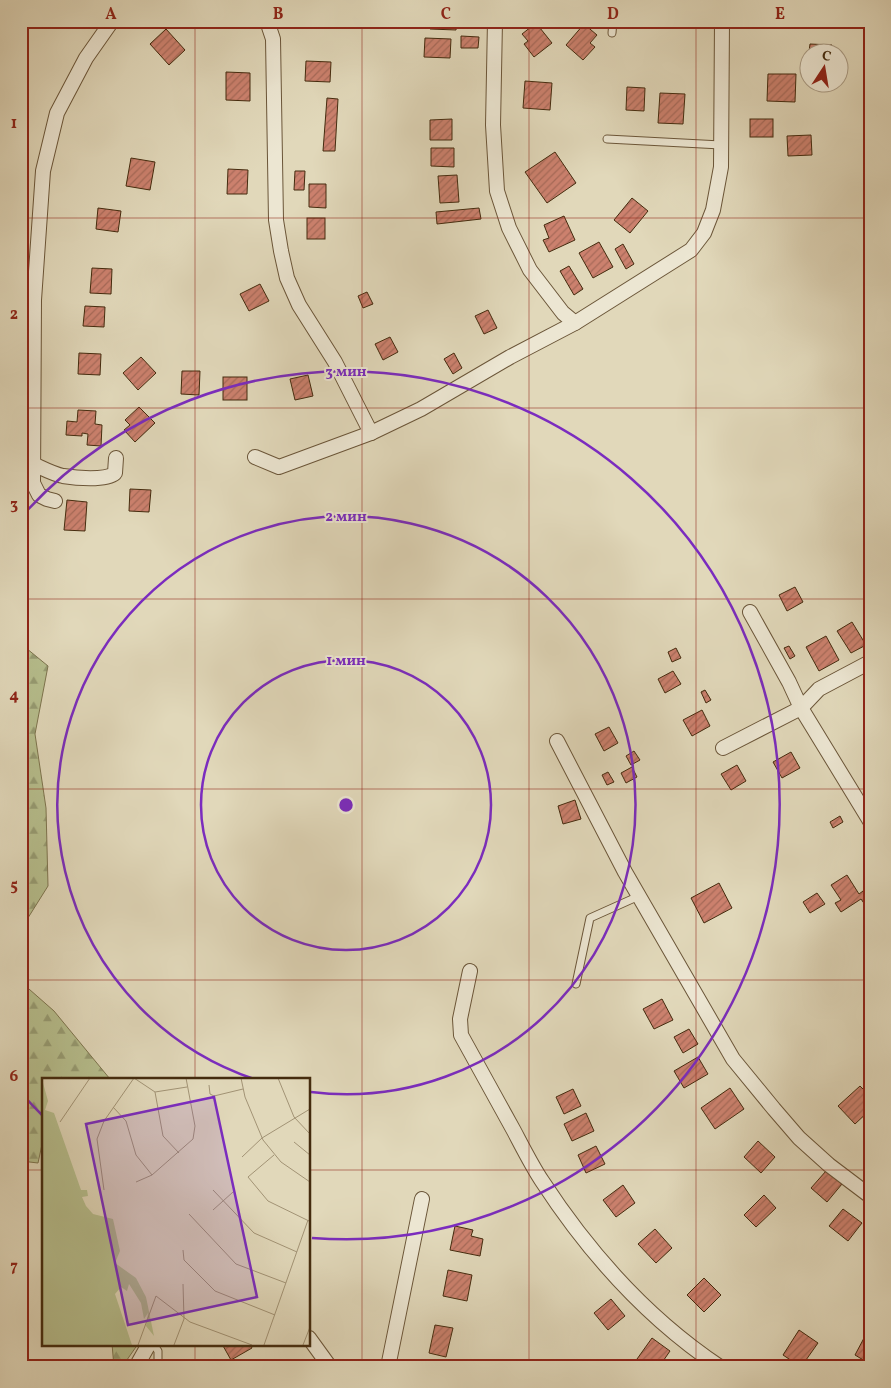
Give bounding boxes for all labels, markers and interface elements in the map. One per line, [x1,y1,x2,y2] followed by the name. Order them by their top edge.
[105,4,117,26] text: A
[273,4,284,26] text: B
[441,4,451,26] text: C
[607,4,619,26] text: D
[775,4,785,26] text: E
[798,42,848,92] north arrow
[820,47,833,67] text: С
[11,113,17,135] text: 1
[10,304,18,326] text: 2
[325,362,367,383] text: 3 мин
[10,494,18,516] text: 3
[325,507,367,528] text: 2 мин
[326,651,366,672] text: 1 мин
[9,685,19,707] text: 4
[337,796,355,814] centre of rings
[10,875,18,897] text: 5
[10,1066,19,1088] text: 6
[42,1078,310,1346] inset map
[10,1256,18,1278] text: 7

